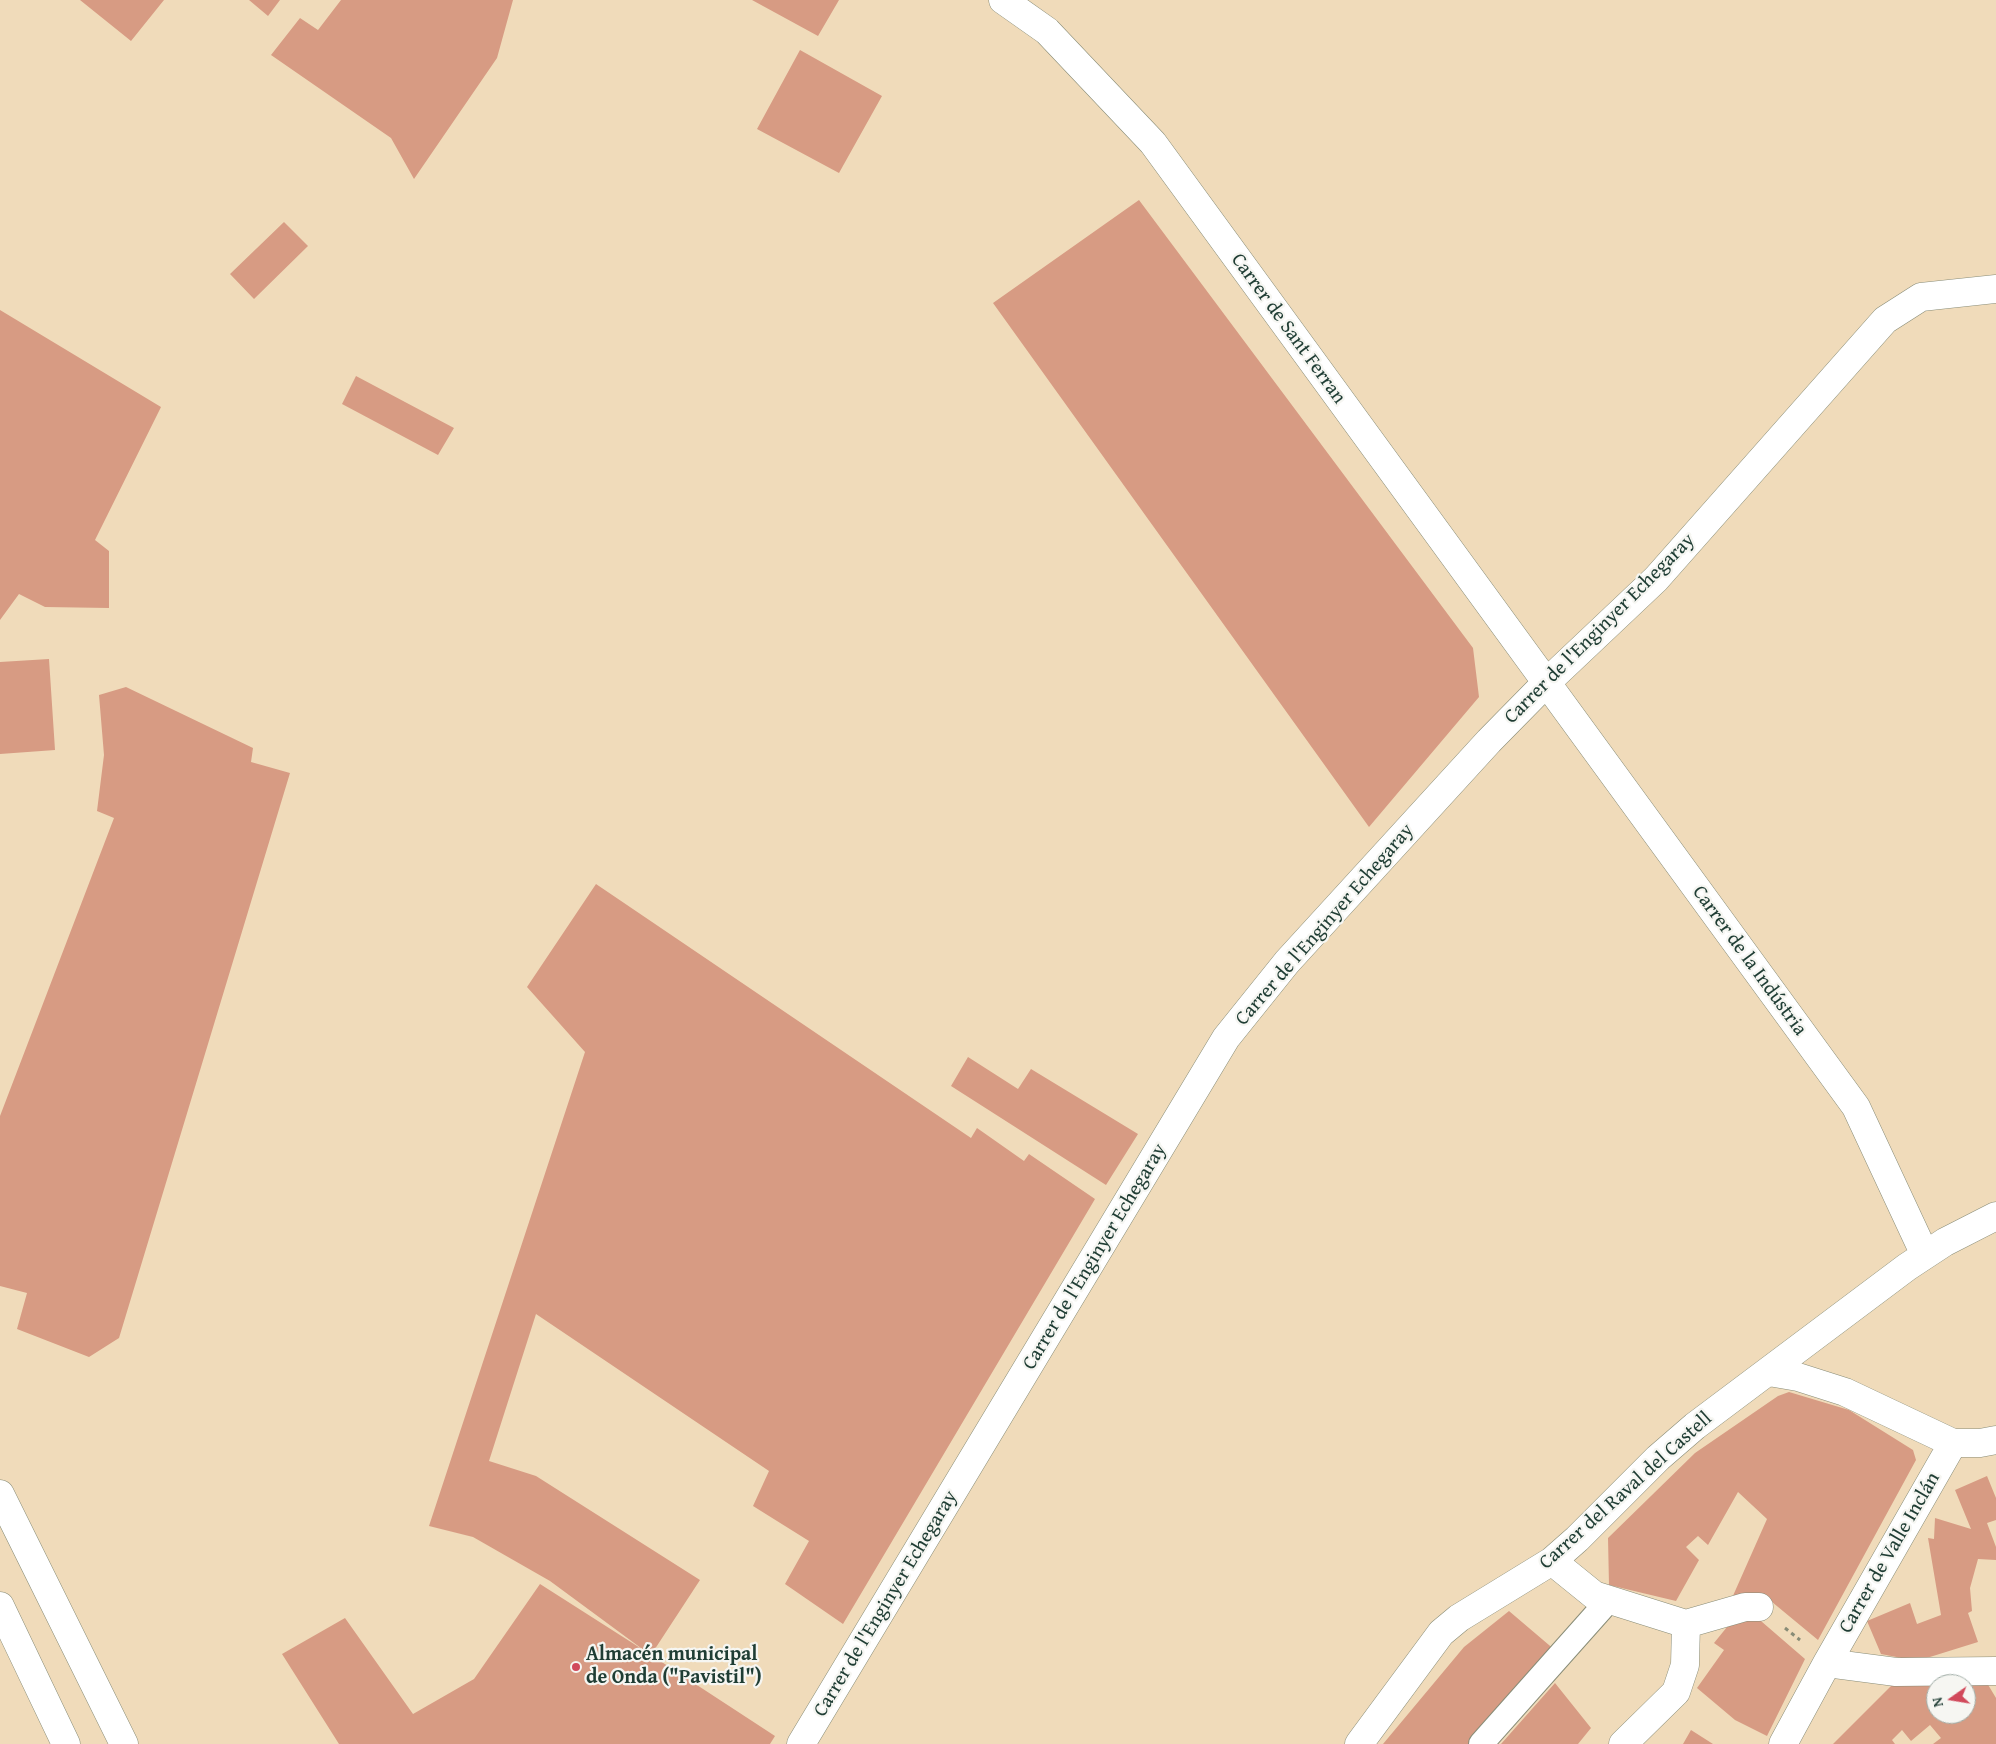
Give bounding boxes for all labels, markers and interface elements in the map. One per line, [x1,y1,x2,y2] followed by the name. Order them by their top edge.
[1225,249,1351,409] street label: Carrer de Sant Ferran
[1500,529,1700,729] street label: Carrer de l'Enginyer Echegaray
[1231,819,1419,1031] street label: Carrer de l'Enginyer Echegaray
[1686,881,1812,1041] street label: Carrer de la Indústria
[1018,1140,1172,1374] street label: Carrer de l'Enginyer Echegaray
[1535,1407,1717,1575] street label: Carrer del Raval del Castell
[1834,1468,1946,1638] street label: Carrer de Valle Inclán
[809,1487,963,1721] street label: Carrer de l'Enginyer Echegaray
[586,1643,762,1690] place label: Almacén municipal de Onda ("Pavistil")
[570,1661,582,1673] marker: Almacén municipal de Onda ("Pavistil")
[1926,1674,1976,1724] north arrow
[1927,1695,1948,1709] text: N

